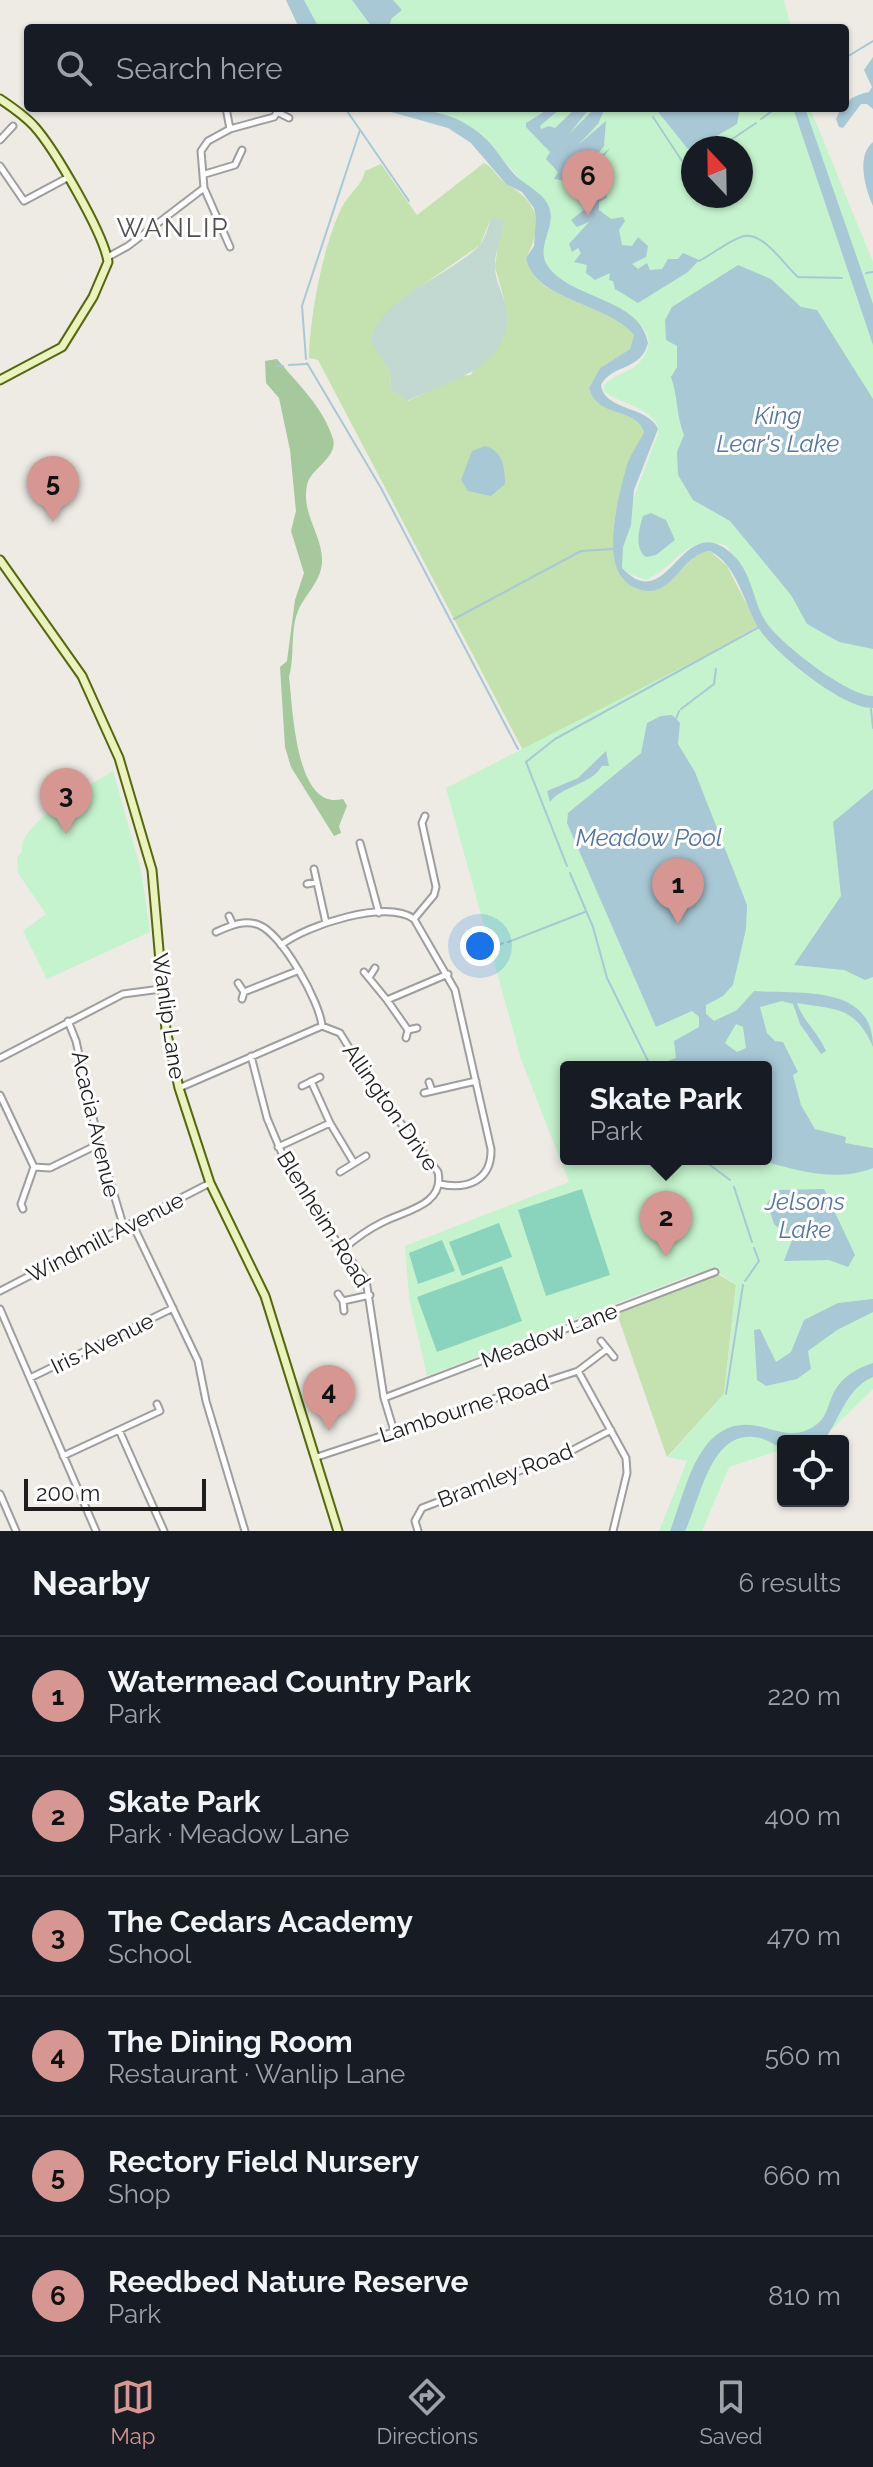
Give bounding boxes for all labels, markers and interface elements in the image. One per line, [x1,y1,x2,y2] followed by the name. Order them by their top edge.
[24,24,849,112] search box
[52,46,96,90] icon: search
[116,51,283,86] text: Search here
[681,136,753,208] north arrow
[562,150,614,216] pin: 6
[116,213,230,243] district label: WANLIP
[717,401,840,458] water label: King Lear's Lake
[27,456,79,522] pin: 5
[40,768,92,834] pin: 3
[576,823,722,852] water label: Meadow Pool
[652,858,704,924] pin: 1
[460,926,500,966] your location
[147,951,191,1081] street label: Wanlip Lane
[338,1038,444,1176] street label: Allington Drive
[67,1048,126,1200] street label: Acacia Avenue
[560,1061,772,1165] popup
[590,1081,742,1116] text: Skate Park
[590,1116,643,1146] text: Park
[272,1146,376,1292] street label: Blenheim Road
[22,1186,188,1288] street label: Windmill Avenue
[764,1187,845,1244] water label: Jelsons Lake
[640,1191,692,1257] pin: 2
[477,1297,621,1373] street label: Meadow Lane
[47,1307,158,1379] street label: Iris Avenue
[303,1365,355,1431] pin: 4
[376,1368,552,1448] street label: Lambourne Road
[777,1435,849,1507] map controls
[777,1435,849,1507] button: locate
[434,1437,576,1513] street label: Bramley Road
[24,1475,206,1511] scale bar
[36,1480,100,1506] text: 200 m
[32,1563,150,1603] text: Nearby
[738,1568,841,1598] text: 6 results
[108,1664,471,1699] text: Watermead Country Park
[52,1681,64,1711] text: 1
[767,1681,841,1711] text: 220 m
[108,1699,161,1729] text: Park
[108,1784,261,1819] text: Skate Park
[51,1801,65,1831] text: 2
[764,1801,841,1831] text: 400 m
[108,1819,349,1849] text: Park · Meadow Lane
[108,1904,413,1939] text: The Cedars Academy
[51,1921,65,1951] text: 3
[767,1921,841,1951] text: 470 m
[108,1939,191,1969] text: School
[108,2024,353,2059] text: The Dining Room
[51,2041,65,2071] text: 4
[765,2041,841,2071] text: 560 m
[108,2059,405,2089] text: Restaurant · Wanlip Lane
[108,2144,419,2179] text: Rectory Field Nursery
[51,2161,65,2191] text: 5
[763,2161,841,2191] text: 660 m
[108,2179,170,2209] text: Shop
[108,2264,468,2299] text: Reedbed Nature Reserve
[50,2281,66,2311] text: 6
[768,2281,841,2311] text: 810 m
[108,2299,161,2329] text: Park
[111,2375,155,2449] tab: Map
[377,2375,478,2449] tab: Directions
[699,2375,762,2449] tab: Saved

